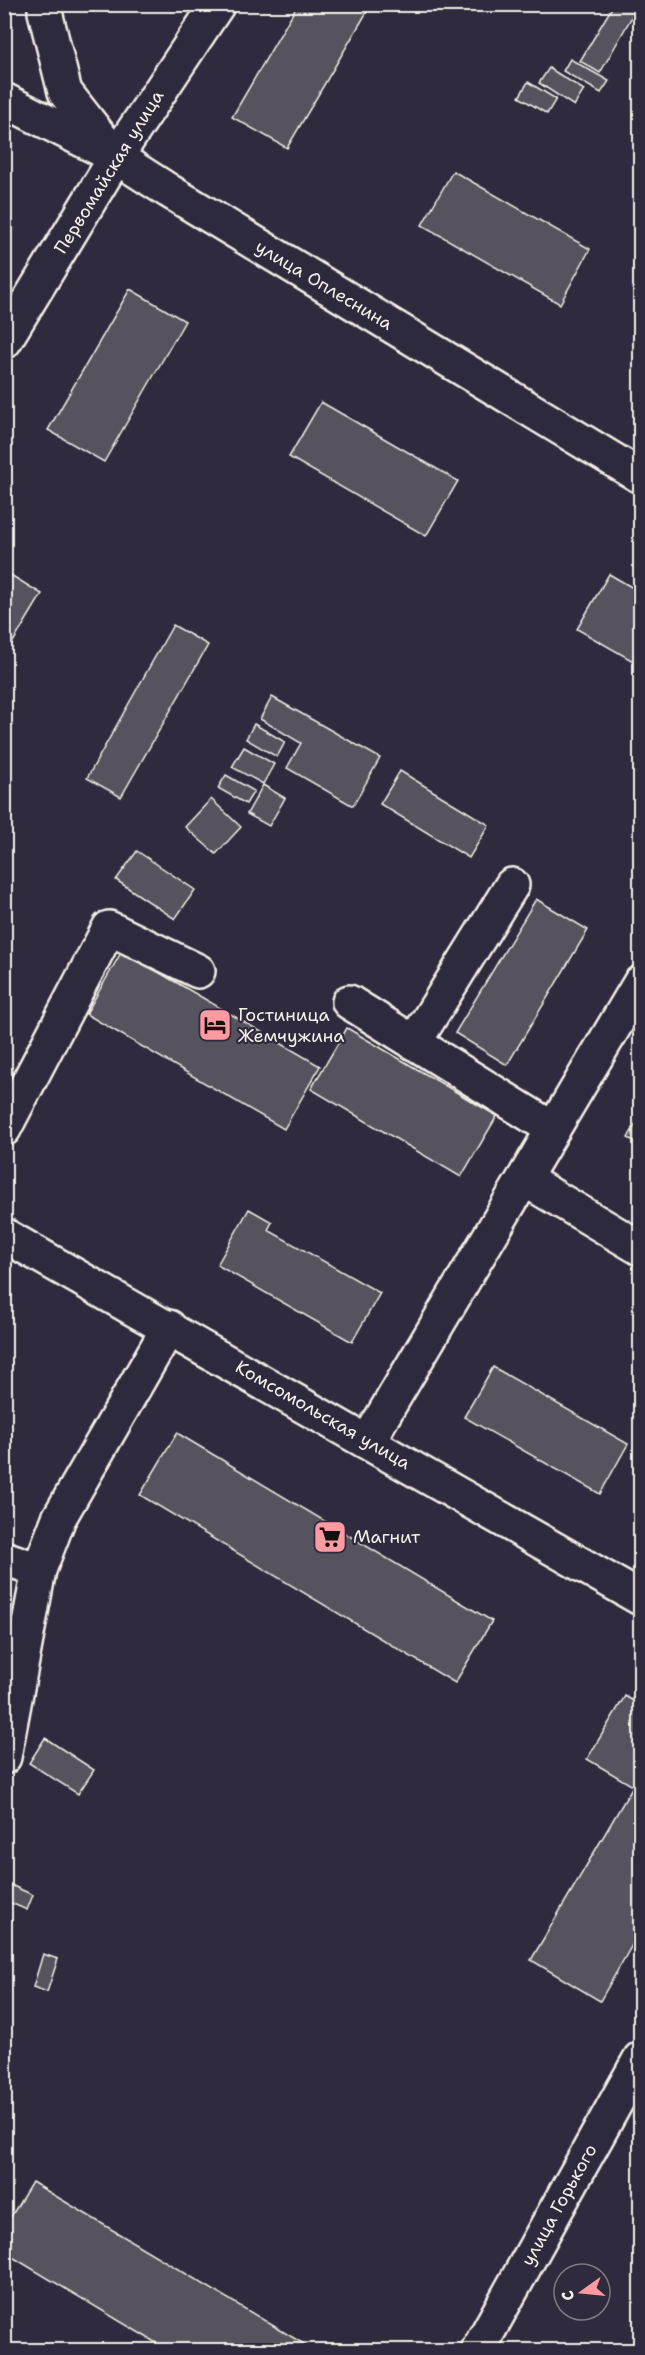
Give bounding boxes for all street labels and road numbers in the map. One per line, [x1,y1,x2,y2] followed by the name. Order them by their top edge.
[49,86,169,258] street label: Первомайская улица
[251,234,397,336] street label: улица Оплеснина
[231,1355,415,1475] street label: Комсомольская улица
[516,2140,602,2270] street label: улица Горького

